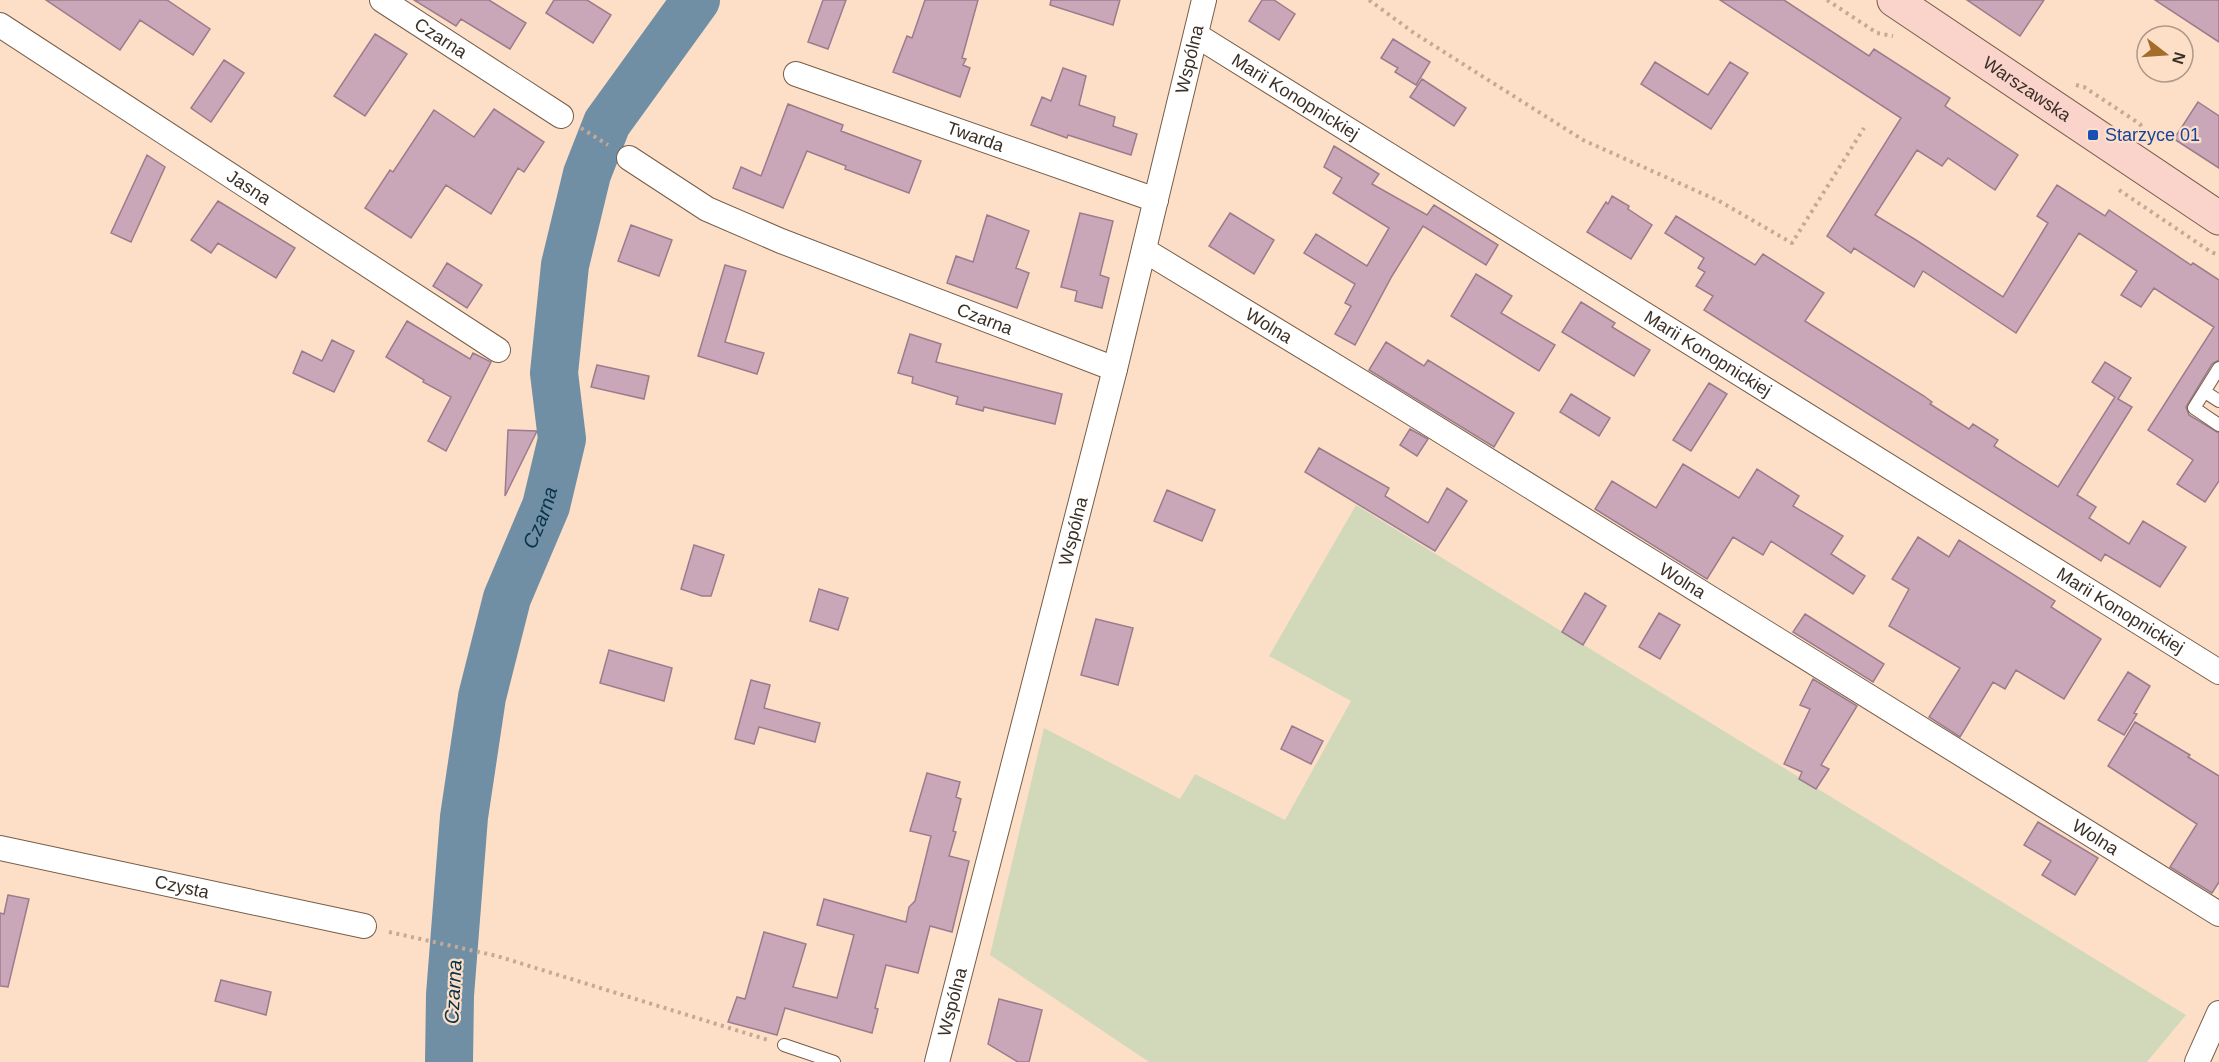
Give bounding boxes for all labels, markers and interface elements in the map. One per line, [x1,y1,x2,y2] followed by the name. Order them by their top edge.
[411,14,471,63] street label: Czarna
[1172,22,1208,96] street label: Wspólna
[2135,24,2195,84] north arrow
[1228,50,1363,144] street label: Marii Konopnickiej
[2169,50,2189,66] text: N
[1979,53,2075,126] street label: Warszawska
[944,118,1007,156] street label: Twarda
[2105,125,2200,145] place label: Starzyce 01
[2086,128,2100,142] marker: Starzyce 01
[223,166,275,209] street label: Jasna
[954,299,1016,339] street label: Czarna
[1242,304,1296,348] street label: Wolna
[1641,307,1775,401] street label: Marii Konopnickiej
[518,485,561,552] water label: Czarna
[1055,494,1092,568] street label: Wspólna
[1656,559,1710,603] street label: Wolna
[2053,564,2188,658] street label: Marii Konopnickiej
[2069,815,2123,860] street label: Wolna
[153,871,212,903] street label: Czysta
[440,959,466,1025] water label: Czarna
[934,965,971,1038] street label: Wspólna

